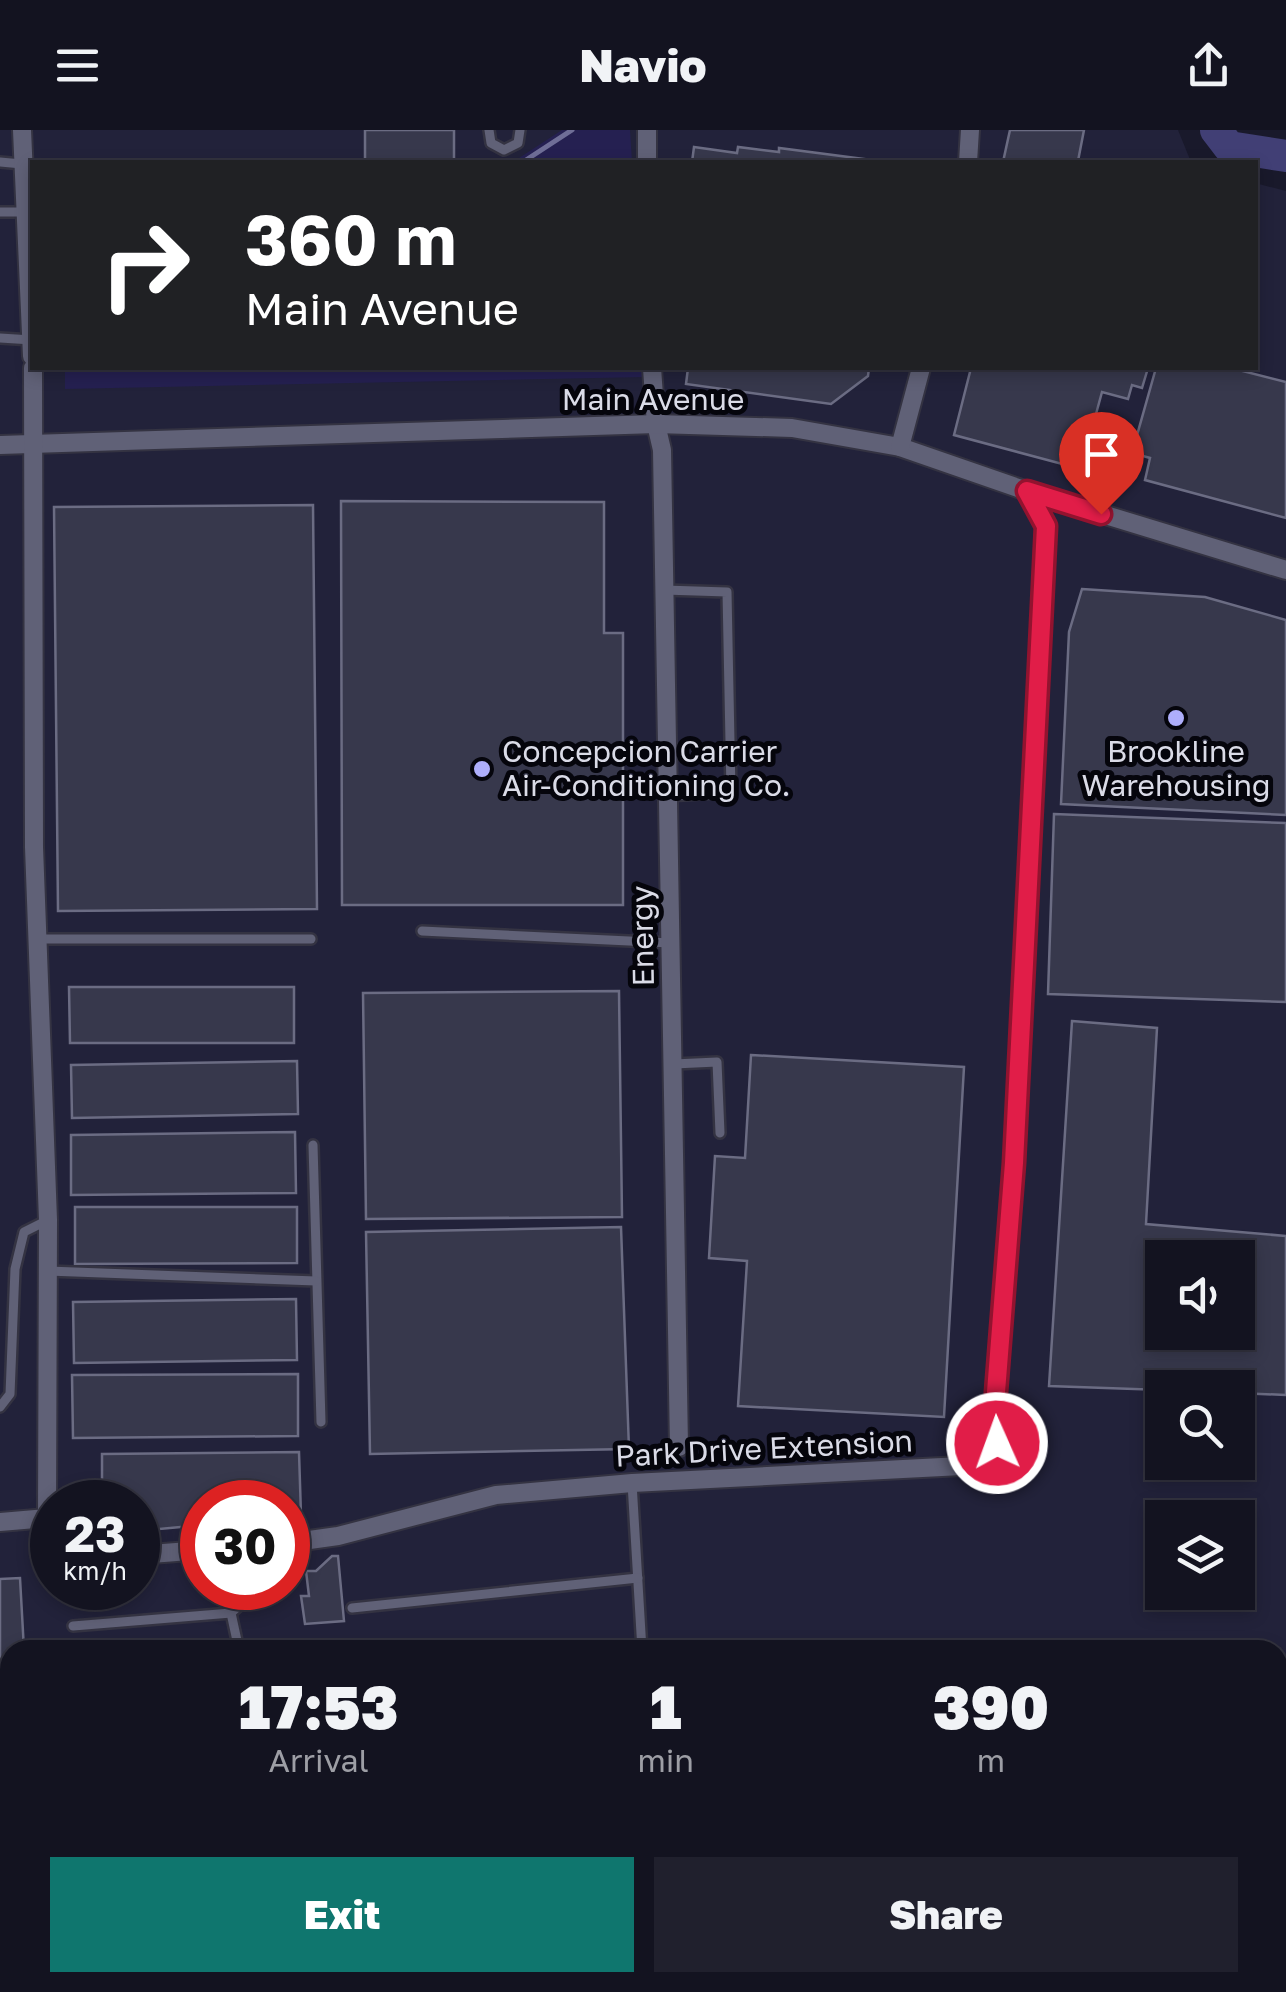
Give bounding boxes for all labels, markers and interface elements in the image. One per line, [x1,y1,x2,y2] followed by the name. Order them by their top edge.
[50,38,105,93] icon: menu
[579,38,707,92] text: Navio
[1181,38,1236,93] icon: share
[245,196,456,280] text: 360 m
[80,200,210,330] icon: right
[245,281,519,335] text: Main Avenue
[562,381,744,417] street label: Main Avenue
[1059,412,1144,515] pin
[1074,427,1129,482] icon: arrive
[1165,707,1187,729] marker: Brookline Warehousing
[502,733,791,803] place label: Concepcion Carrier Air-Conditioning Co.
[1082,733,1270,803] place label: Brookline Warehousing
[471,758,493,780] marker: Concepcion Carrier Air-Conditioning Co.
[623,885,661,987] street label: Energy
[1145,1240,1255,1610] map controls
[1145,1240,1255,1350] button: sound
[1145,1370,1255,1480] button: search
[945,1391,1049,1495] position arrow
[614,1422,914,1474] street label: Park Drive Extension
[180,1480,310,1610] speed limit sign: 30
[1145,1500,1255,1610] button: layers
[64,1503,125,1563] text: 23
[63,1555,127,1586] text: km/h
[239,1670,399,1742] text: 17:53
[650,1670,682,1742] text: 1
[933,1670,1049,1742] text: 390
[269,1741,369,1779] text: Arrival
[637,1741,694,1779] text: min
[977,1741,1005,1779] text: m
[50,1857,634,1972] button: Exit
[654,1857,1238,1972] button: Share

